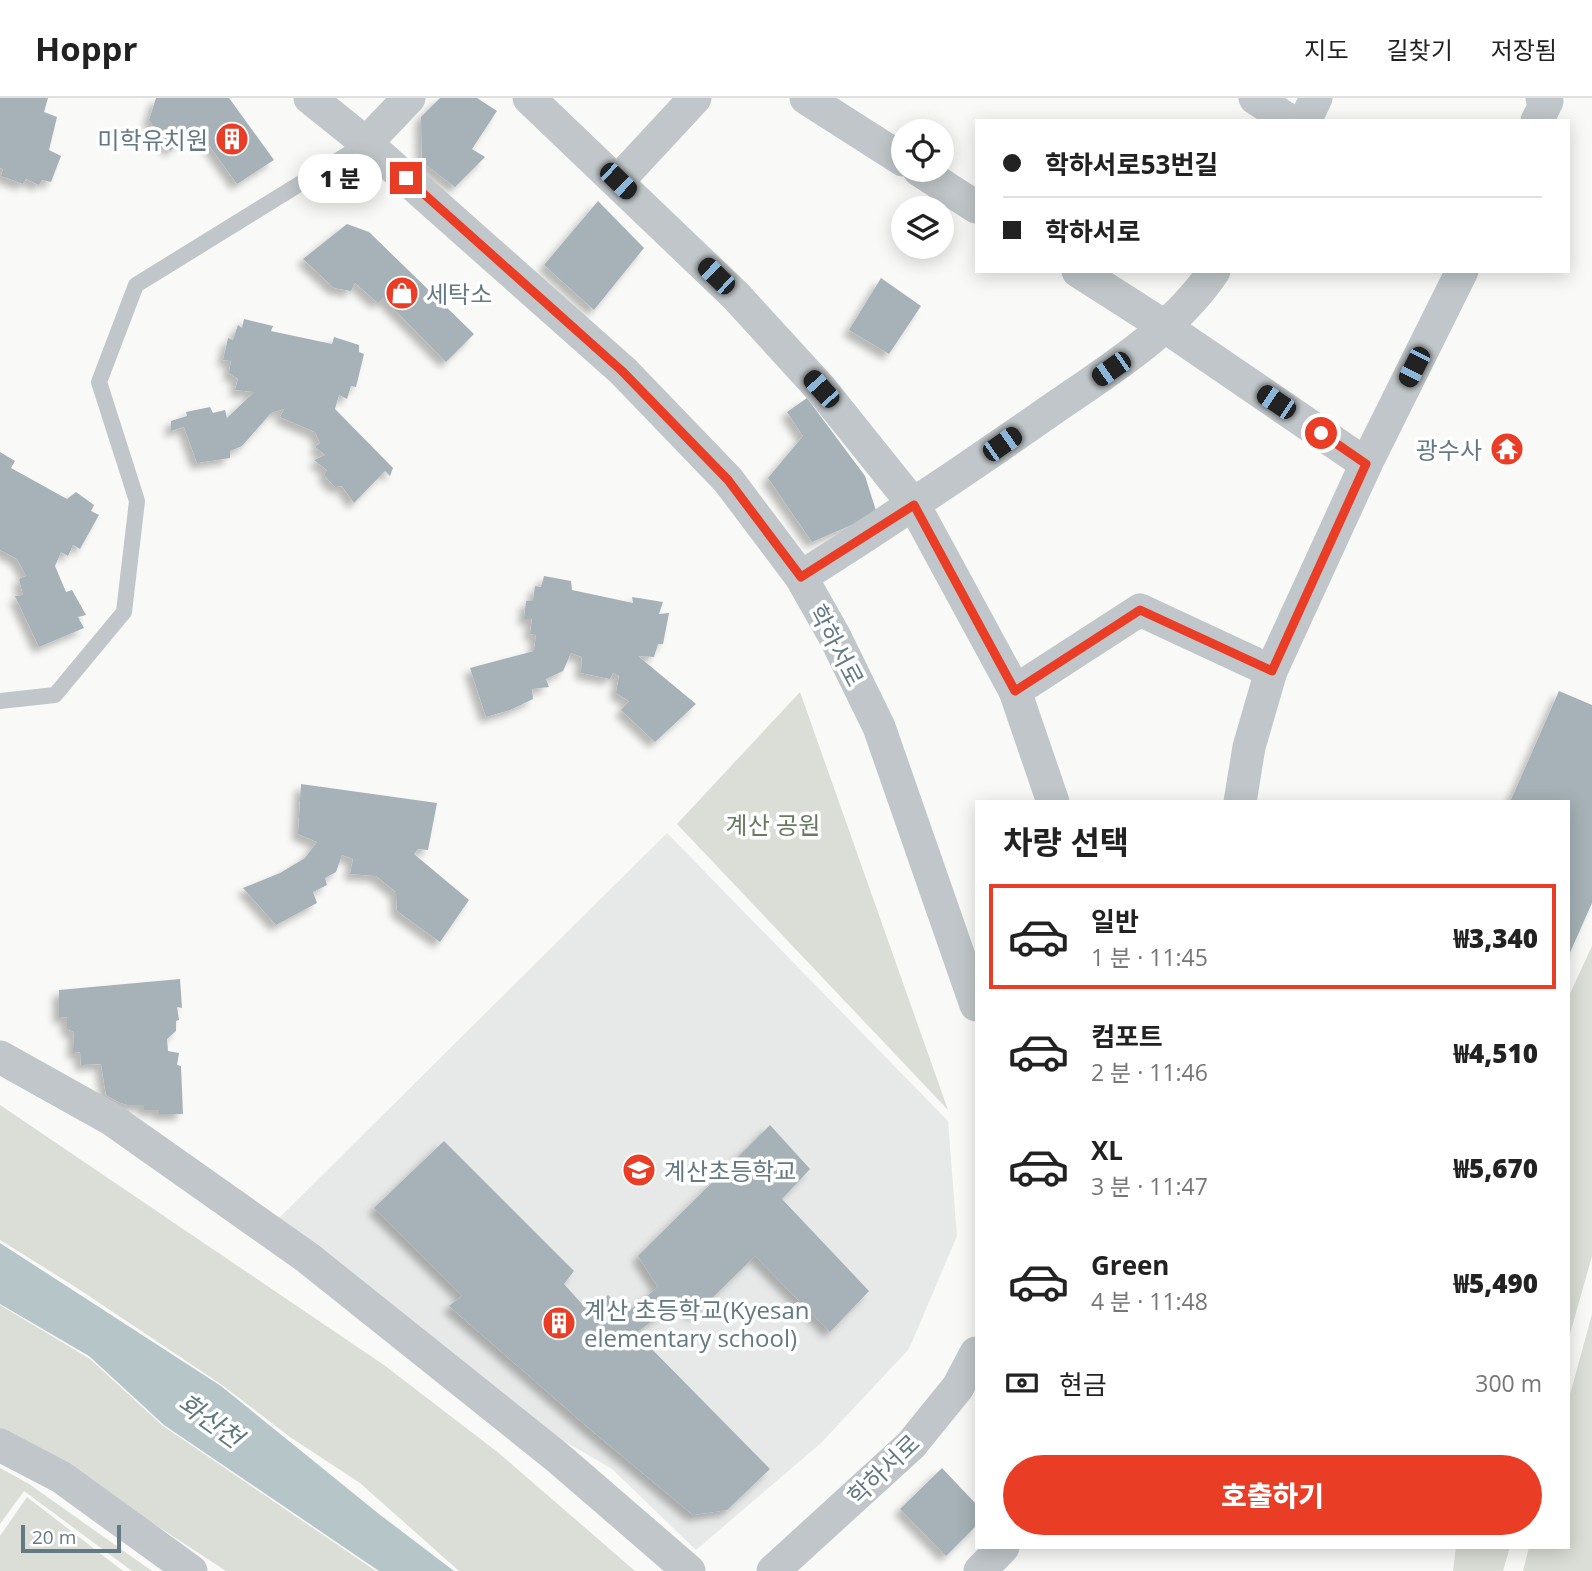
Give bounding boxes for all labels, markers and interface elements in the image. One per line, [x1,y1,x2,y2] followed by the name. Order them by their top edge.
[35,26,137,71] text: Hoppr
[1304,33,1349,66] text: 지도
[1387,33,1453,66] text: 길찾기
[1491,33,1557,66] text: 저장됨
[891,119,954,259] map controls
[891,119,954,182] button: locate
[213,120,251,158] building icon: 미학유치원
[98,123,208,156] place label: 미학유치원
[1045,146,1218,182] text: 학하서로53번길
[298,154,382,202] callout: 1 분
[596,159,641,203] car
[320,162,360,194] text: 1 분
[390,162,422,194] route end
[891,196,954,259] button: layers
[1045,213,1141,249] text: 학하서로
[694,254,739,298] car
[383,274,421,312] shop icon: 세탁소
[426,277,492,310] place label: 세탁소
[1396,344,1433,390] car
[1088,348,1135,390] car
[800,366,843,412] car
[1253,382,1300,422] car
[1305,417,1337,449] route start
[979,423,1026,465] car
[1488,430,1526,468] temple icon: 광수사
[1416,433,1482,466] place label: 광수사
[802,598,872,692] street label: 학하서로
[726,808,820,841] park label: 계산 공원
[1003,820,1129,863] text: 차량 선택
[1091,903,1139,939] text: 일반
[1007,905,1070,968] icon: car
[1453,920,1538,956] text: ₩3,340
[1091,941,1208,973] text: 1 분 · 11:45
[1091,1018,1163,1054] text: 컴포트
[1007,1020,1070,1083] icon: car
[1453,1035,1538,1071] text: ₩4,510
[1091,1056,1208,1088] text: 2 분 · 11:46
[1091,1132,1123,1168] text: XL
[1007,1135,1070,1198] icon: car
[1453,1150,1538,1186] text: ₩5,670
[620,1151,658,1189] school or university icon: 계산초등학교
[664,1154,796,1187] place label: 계산초등학교
[1091,1170,1208,1202] text: 3 분 · 11:47
[1091,1247,1169,1283] text: Green
[1007,1250,1070,1313] icon: car
[1453,1265,1538,1301] text: ₩5,490
[1091,1285,1208,1317] text: 4 분 · 11:48
[584,1293,809,1354] place label: 계산 초등학교(Kyesan elementary school)
[540,1304,578,1342] building icon: 계산 초등학교(Kyesan elementary school)
[1003,1364,1041,1402] icon: cash
[1059,1366,1107,1402] text: 현금
[1475,1367,1542,1399] text: 300 m
[171,1384,253,1457] water label: 화산천
[840,1426,926,1512] street label: 학하서로
[1003,1455,1542,1535] button: 호출하기
[21,1522,121,1554] scale bar
[32,1524,76,1550] text: 20 m

